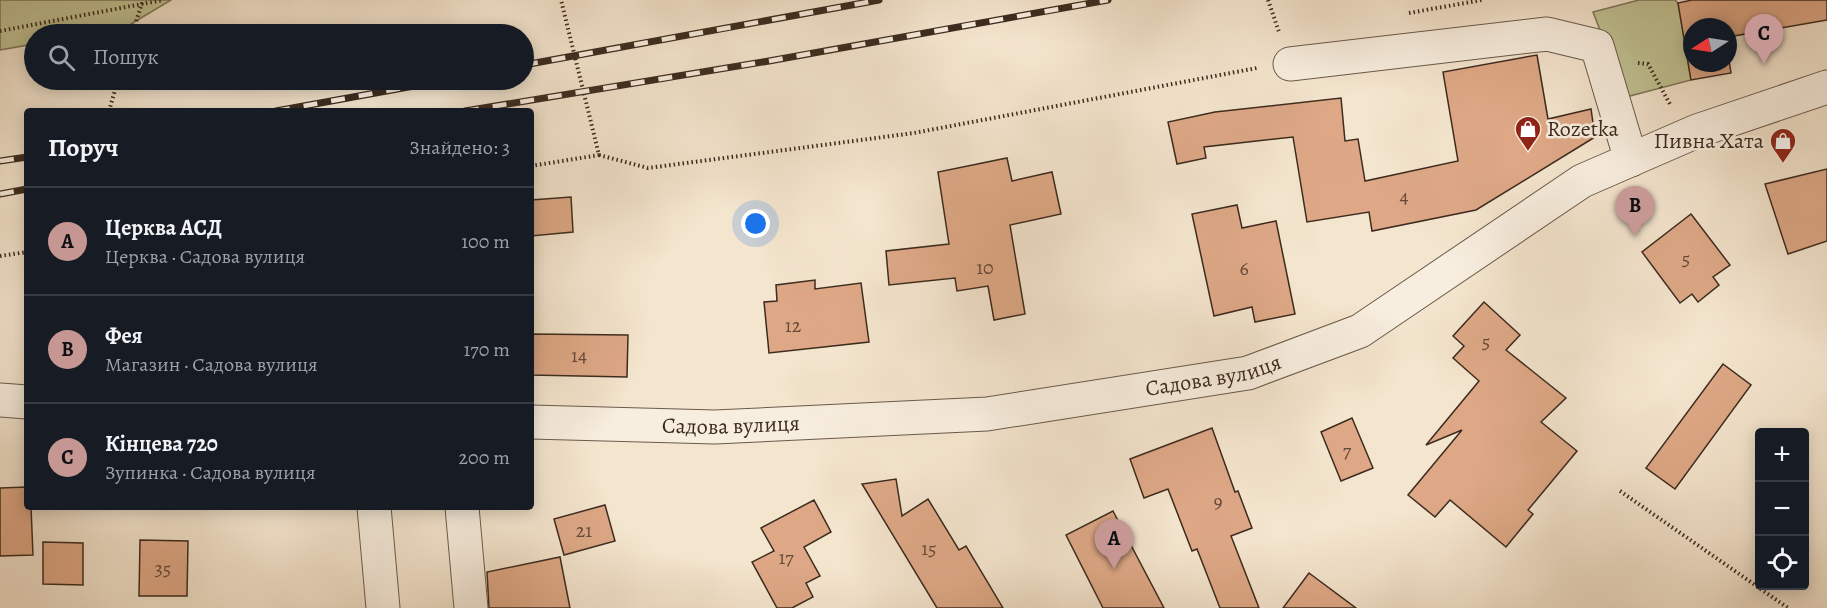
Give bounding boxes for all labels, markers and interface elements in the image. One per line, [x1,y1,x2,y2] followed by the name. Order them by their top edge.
[1744,14,1784,64] pin: C
[1683,18,1737,72] north arrow
[24,24,534,90] search box
[45,41,78,74] icon: search
[93,42,159,72] text: Пошук
[1513,114,1543,152] shop icon: Rozetka
[1547,114,1619,144] place label: Rozetka
[1654,126,1765,156] place label: Пивна Хата
[1768,126,1798,164] shop icon: Пивна Хата
[48,130,119,165] text: Поруч
[409,134,510,161] text: Знайдено: 3
[1399,183,1409,210] house number: 4
[1616,186,1654,236] pin: B
[741,209,770,238] your location
[105,213,222,243] text: Церква АСД
[61,228,74,255] text: A
[461,228,510,255] text: 100 m
[105,243,305,270] text: Церква · Садова вулиця
[1682,245,1690,272] house number: 5
[976,254,994,281] house number: 10
[1239,255,1249,282] house number: 6
[785,312,802,339] house number: 12
[105,321,143,351] text: Фея
[1482,328,1490,355] house number: 5
[61,336,74,363] text: B
[464,336,510,363] text: 170 m
[571,342,587,369] house number: 14
[1143,347,1285,404] street label: Садова вулиця
[105,351,318,378] text: Магазин · Садова вулиця
[662,408,801,442] street label: Садова вулиця
[1755,428,1809,590] map controls
[1755,428,1809,482] button: +
[105,429,218,459] text: Кінцева 720
[1343,437,1352,464] house number: 7
[61,444,74,471] text: C
[459,444,510,471] text: 200 m
[105,459,316,486] text: Зупинка · Садова вулиця
[1755,482,1809,536] button: −
[1213,488,1223,515] house number: 9
[576,517,592,544] house number: 21
[1094,520,1134,569] pin: A
[921,535,937,562] house number: 15
[1755,536,1809,590] button: locate
[778,544,794,571] house number: 17
[155,555,171,582] house number: 35

